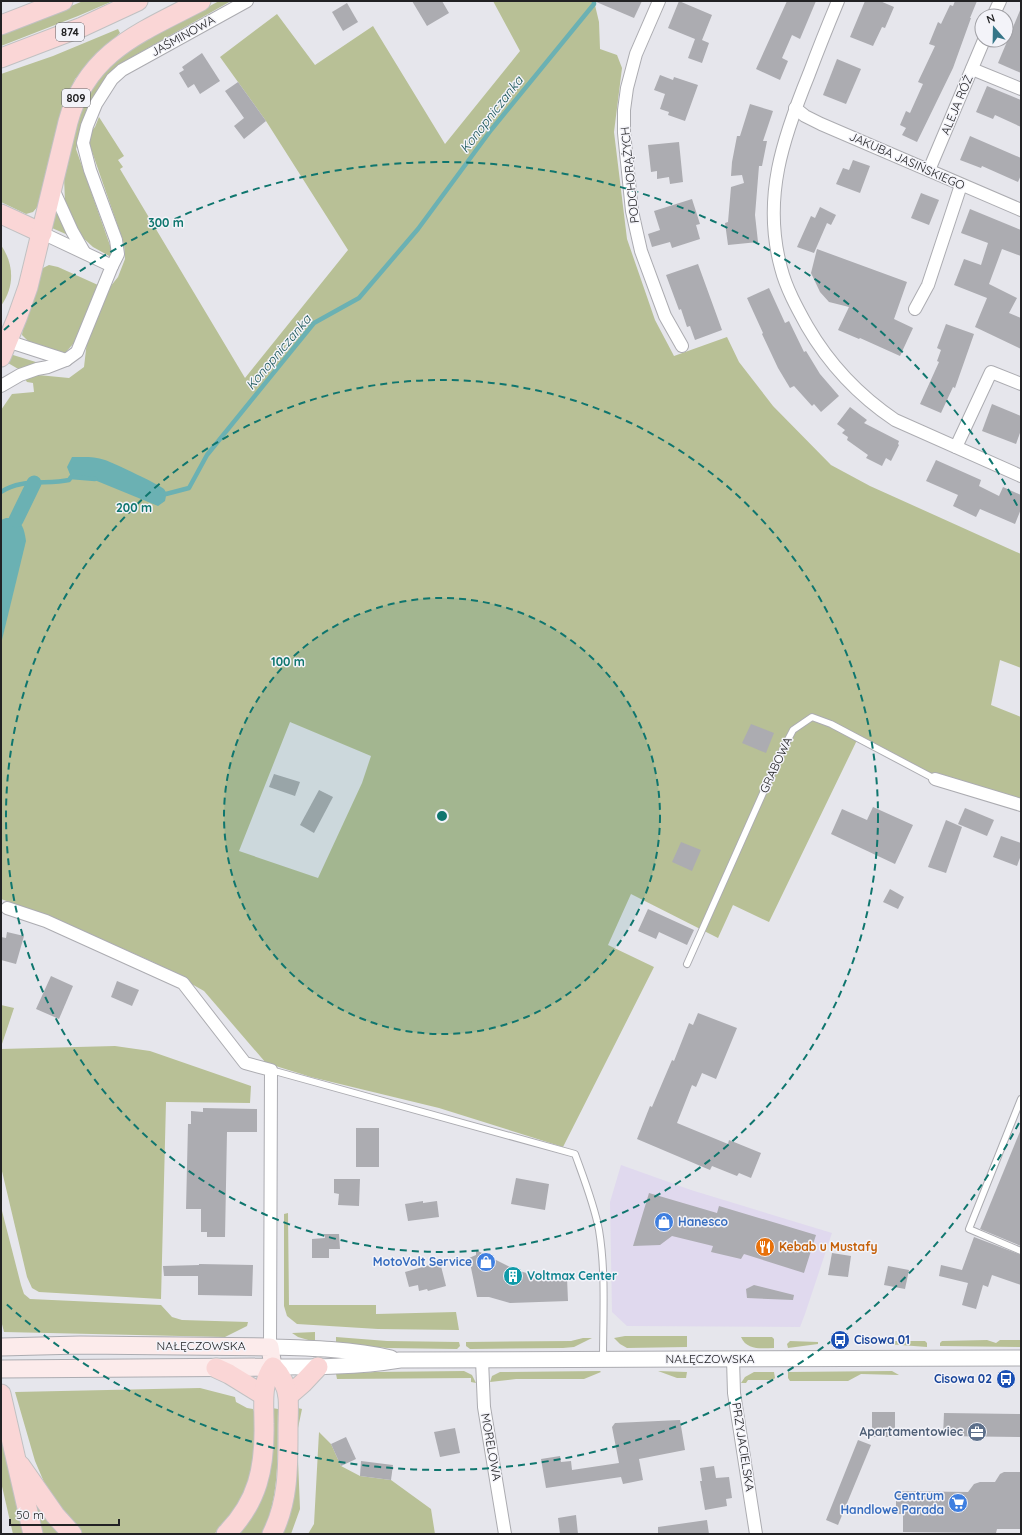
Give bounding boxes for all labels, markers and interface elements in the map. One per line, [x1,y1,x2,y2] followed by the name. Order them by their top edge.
[974,8,1014,48] north arrow
[984,11,997,27] text: N
[148,12,218,59] street label: JAŚMINOWA
[56,23,84,41] road number: 874
[456,72,527,156] water label: Konopniczanka
[937,72,976,137] street label: ALEJA RÓŻ
[62,89,90,107] road number: 809
[617,126,642,224] street label: PODCHORĄŻYCH
[847,128,967,193] street label: JAKUBA JASIŃSKIEGO
[148,215,184,230] text: 300 m
[242,310,315,393] water label: Konopniczanka
[116,500,152,515] text: 200 m
[271,654,305,669] text: 100 m
[756,734,795,795] street label: GRABOWA
[435,809,449,823] centre of rings
[653,1211,675,1233] shop icon: Hanesco
[678,1214,728,1229] place label: Hanesco
[754,1236,776,1258] restaurant icon: Kebab u Mustafy
[779,1239,877,1254] place label: Kebab u Mustafy
[475,1251,497,1273] shop icon: MotoVolt Service
[373,1254,472,1269] place label: MotoVolt Service
[502,1265,524,1287] building icon: Voltmax Center
[527,1268,617,1283] place label: Voltmax Center
[829,1329,851,1351] bus stop icon: Cisowa 01
[854,1332,910,1347] place label: Cisowa 01
[156,1338,246,1353] street label: NAŁĘCZOWSKA
[665,1351,755,1366] street label: NAŁĘCZOWSKA
[995,1368,1017,1390] bus stop icon: Cisowa 02
[934,1371,992,1386] place label: Cisowa 02
[729,1401,758,1493] street label: PRZYJACIELSKA
[478,1412,505,1482] street label: MORELOWA
[966,1421,988,1443] office icon: Apartamentowiec
[860,1424,963,1439] place label: Apartamentowiec
[840,1488,944,1517] place label: Centrum Handlowe Parada
[947,1492,969,1514] supermarket icon: Centrum Handlowe Parada
[10,1501,119,1527] scale bar
[16,1507,44,1522] text: 50 m

